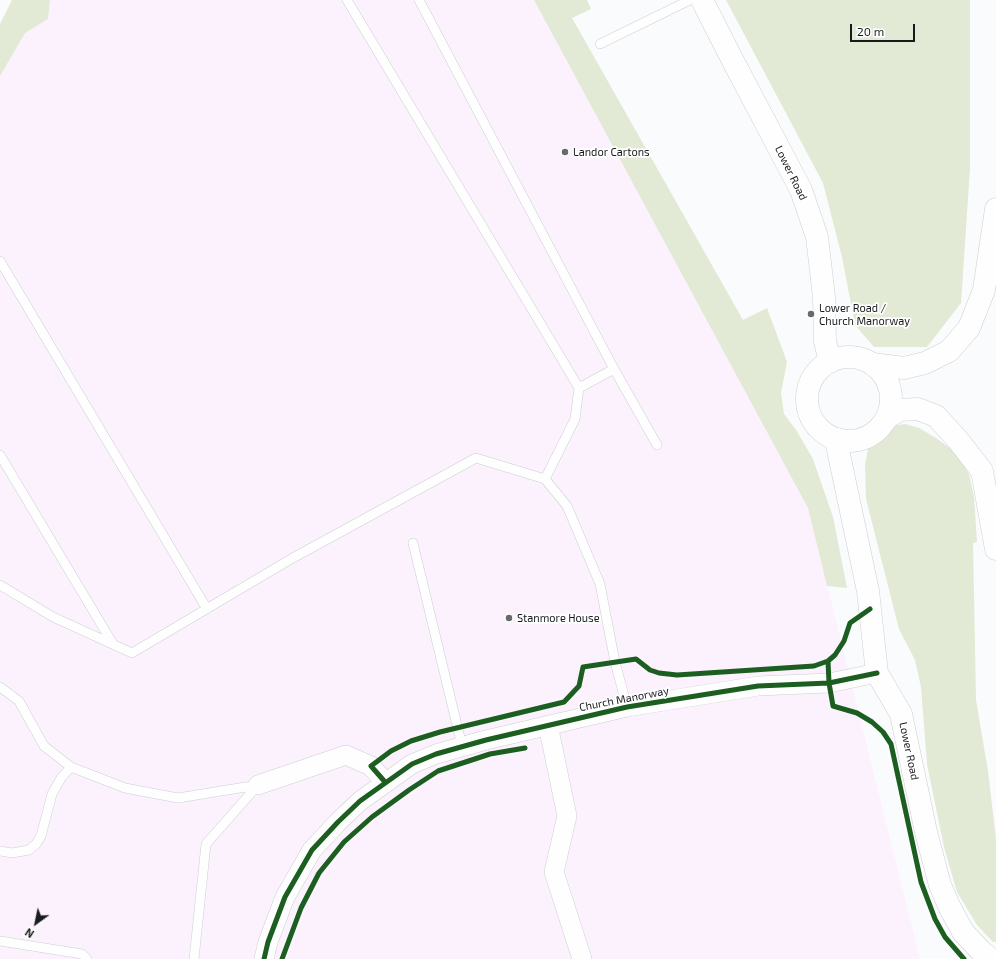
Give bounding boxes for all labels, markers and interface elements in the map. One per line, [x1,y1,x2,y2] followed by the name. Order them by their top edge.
[852,16,917,42] scale bar
[857,24,884,38] text: 20 m
[772,144,810,202] street label: Lower Road
[573,145,650,159] place label: Landor Cartons
[560,147,570,157] marker: Landor Cartons
[819,301,910,327] place label: Lower Road / Church Manorway
[806,309,816,319] marker: Lower Road / Church Manorway
[517,611,600,625] place label: Stanmore House
[504,613,514,623] marker: Stanmore House
[578,684,670,714] street label: Church Manorway
[896,721,922,781] street label: Lower Road
[16,903,56,943] north arrow
[22,926,36,941] text: N

